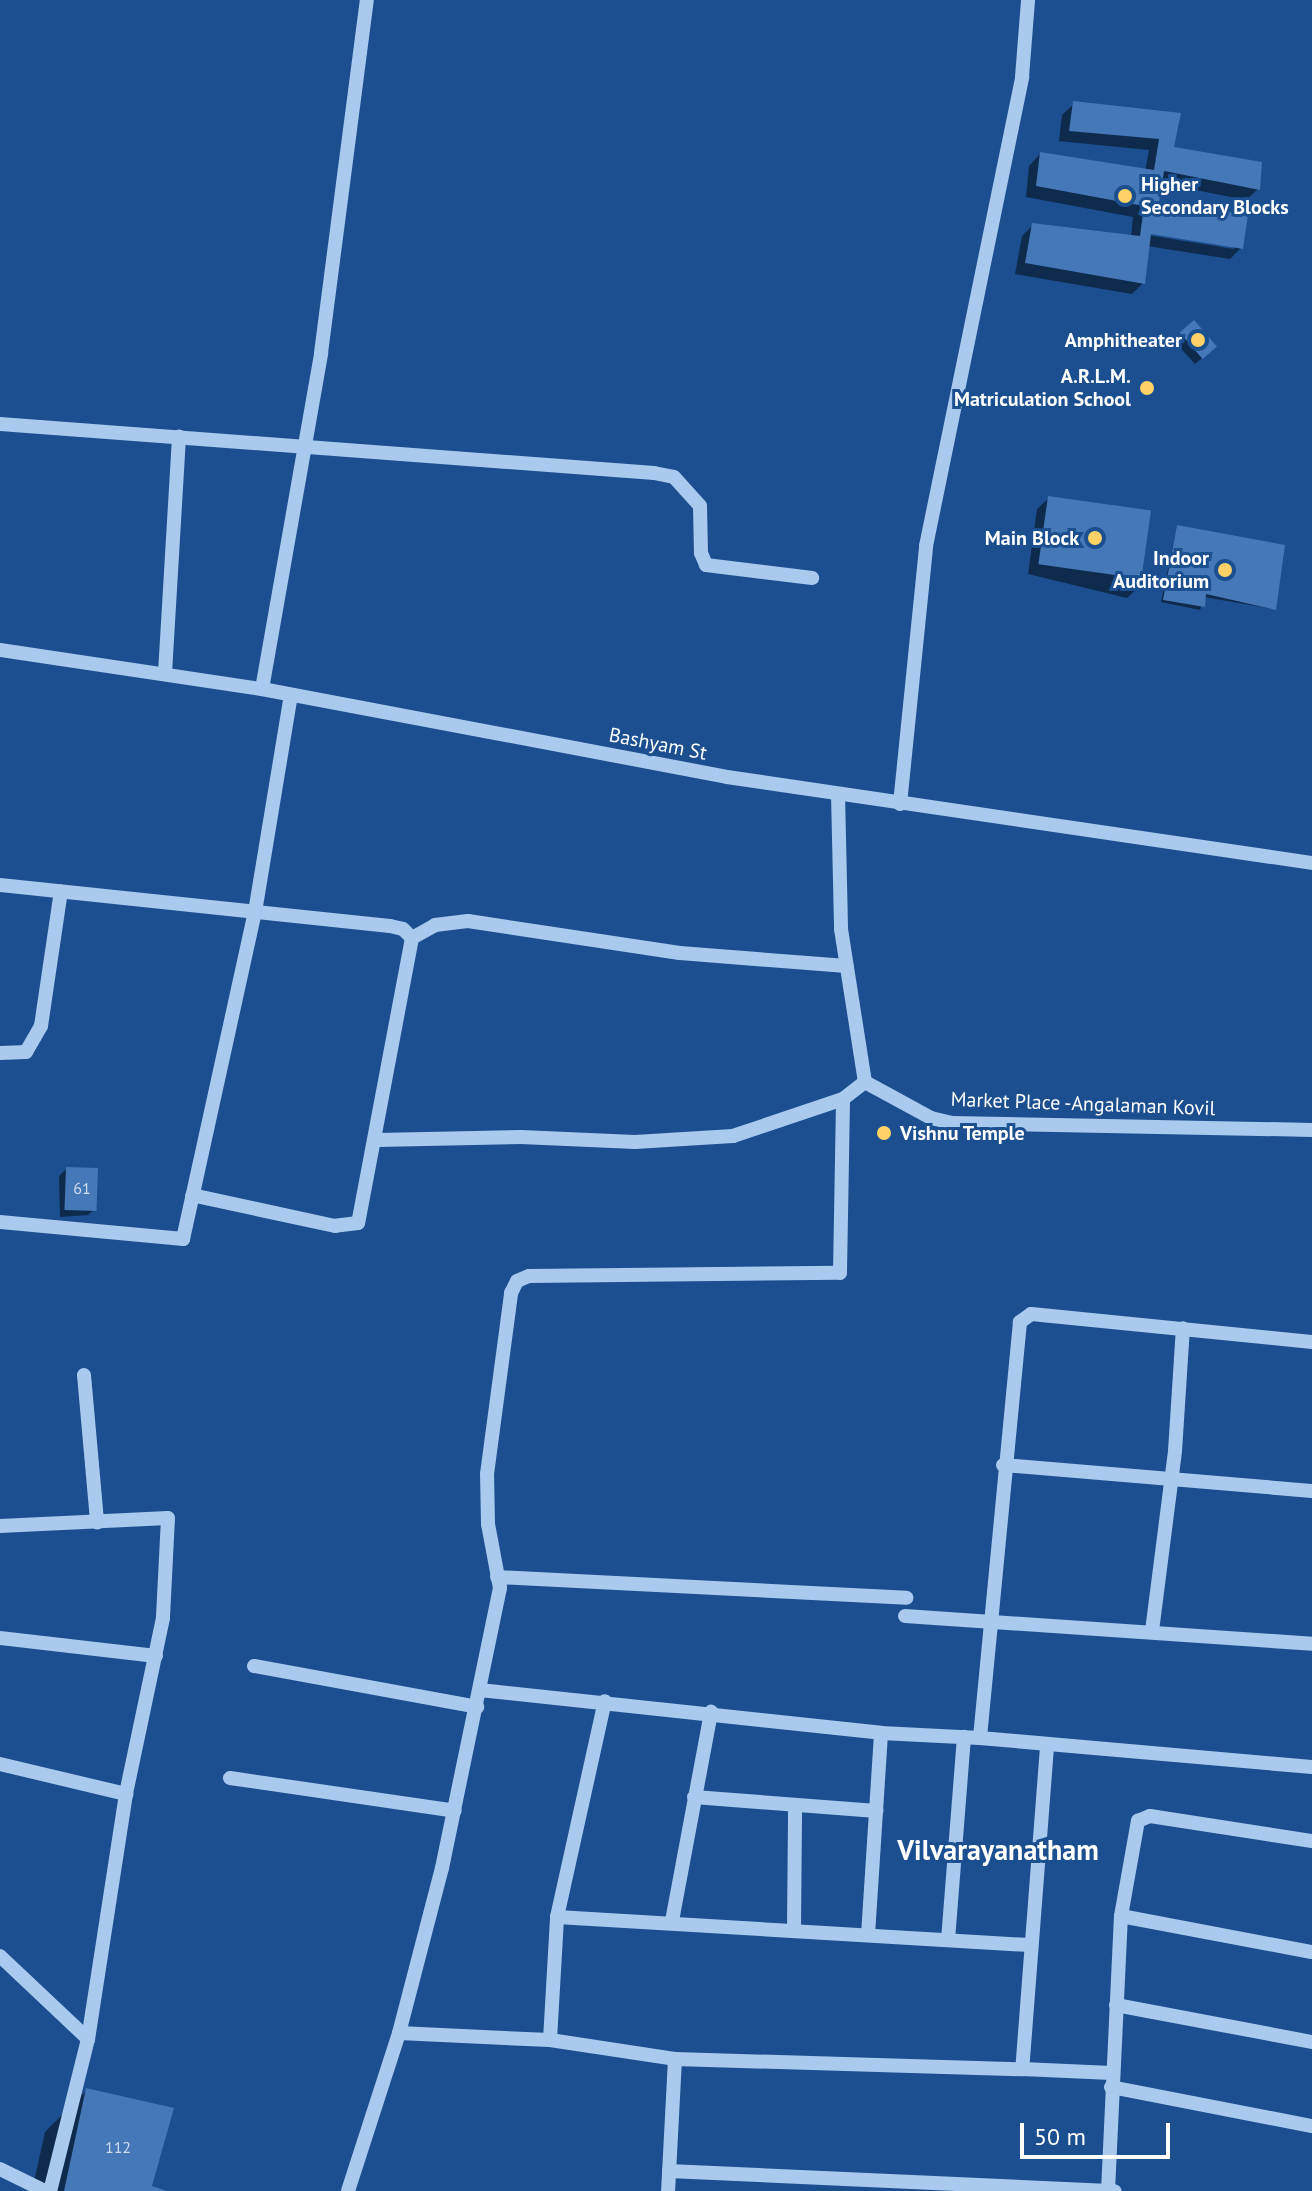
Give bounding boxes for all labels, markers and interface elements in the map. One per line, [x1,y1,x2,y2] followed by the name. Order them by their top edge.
[1141,172,1289,219] place label: Higher Secondary Blocks
[1116,187,1134,205] marker: Higher Secondary Blocks
[1065,328,1182,352] place label: Amphitheater
[1189,331,1207,349] marker: Amphitheater
[954,364,1131,411] place label: A.R.L.M. Matriculation School
[1138,379,1156,397] marker: A.R.L.M. Matriculation School
[985,526,1079,550] place label: Main Block
[1086,529,1104,547] marker: Main Block
[1113,546,1209,593] place label: Indoor Auditorium
[1216,561,1234,579] marker: Indoor Auditorium
[607,723,709,765] street label: Bashyam St
[949,1087,1217,1121] street label: Market Place -Angalaman Kovil
[900,1121,1025,1145] place label: Vishnu Temple
[875,1124,893,1142] marker: Vishnu Temple
[73,1178,91,1198] house number: 61
[897,1833,1099,1867] district label: Vilvarayanatham
[1024,2107,1174,2157] scale bar
[1034,2121,1086,2152] text: 50 m
[105,2137,131,2157] house number: 112

